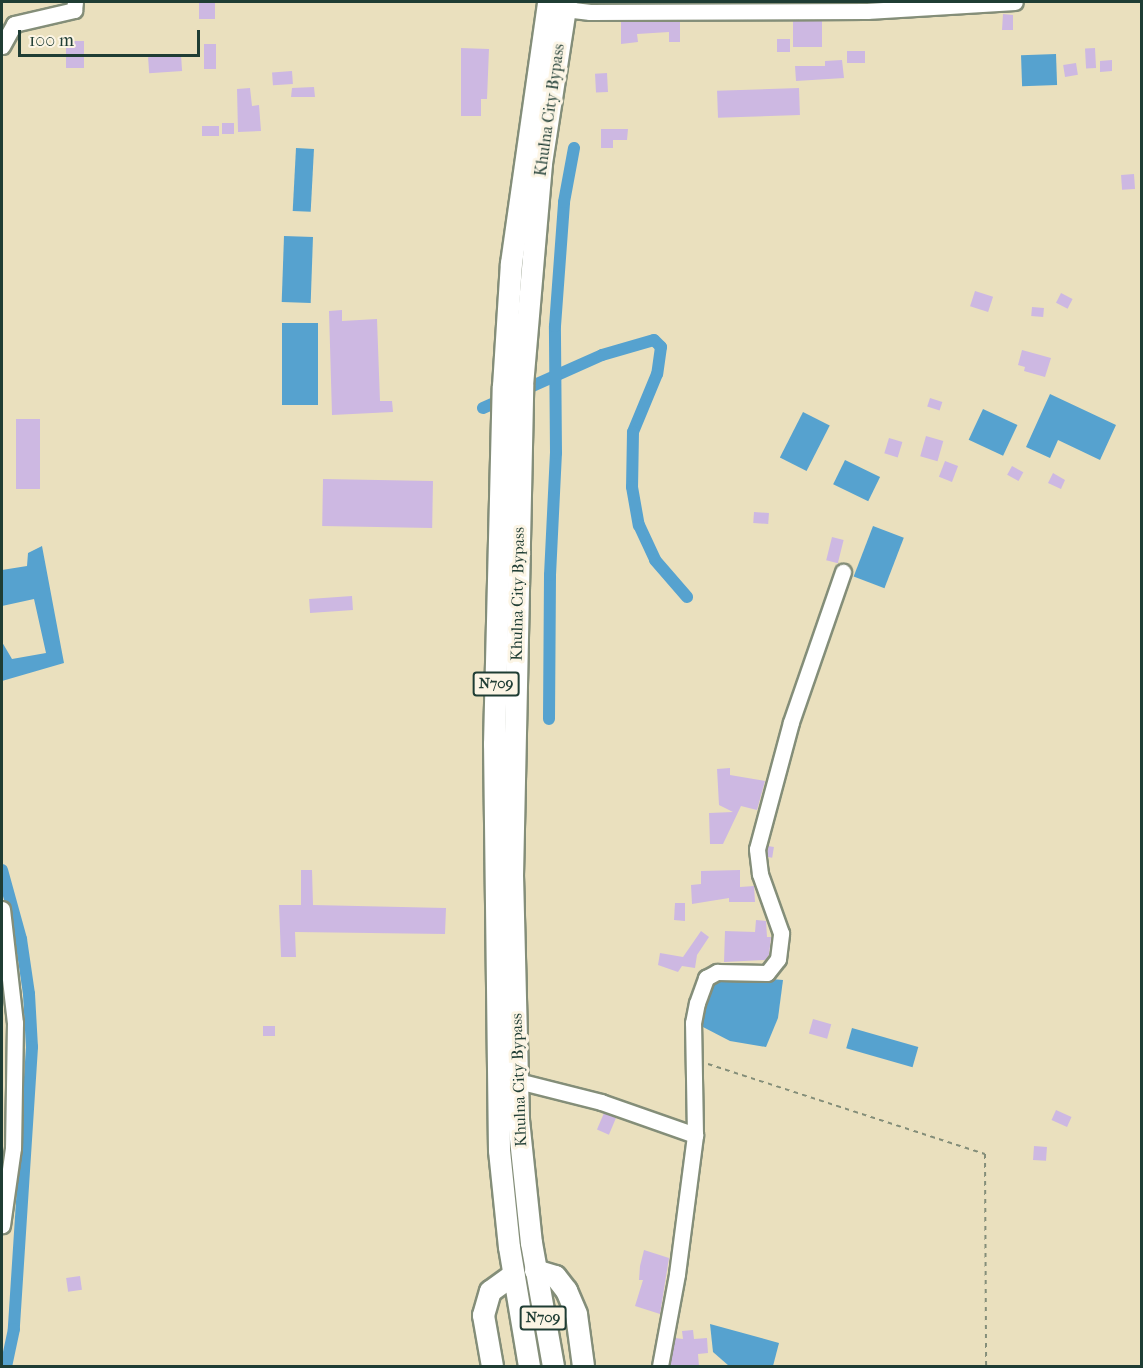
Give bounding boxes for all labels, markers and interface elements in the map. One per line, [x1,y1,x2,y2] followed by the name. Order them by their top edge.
[21,18,202,56] scale bar
[29,30,74,51] text: 100 m
[531,42,569,178] street label: Khulna City Bypass
[507,527,529,661] street label: Khulna City Bypass
[472,672,520,696] road number: N709
[507,1013,531,1147] street label: Khulna City Bypass
[519,1306,567,1330] road number: N709

